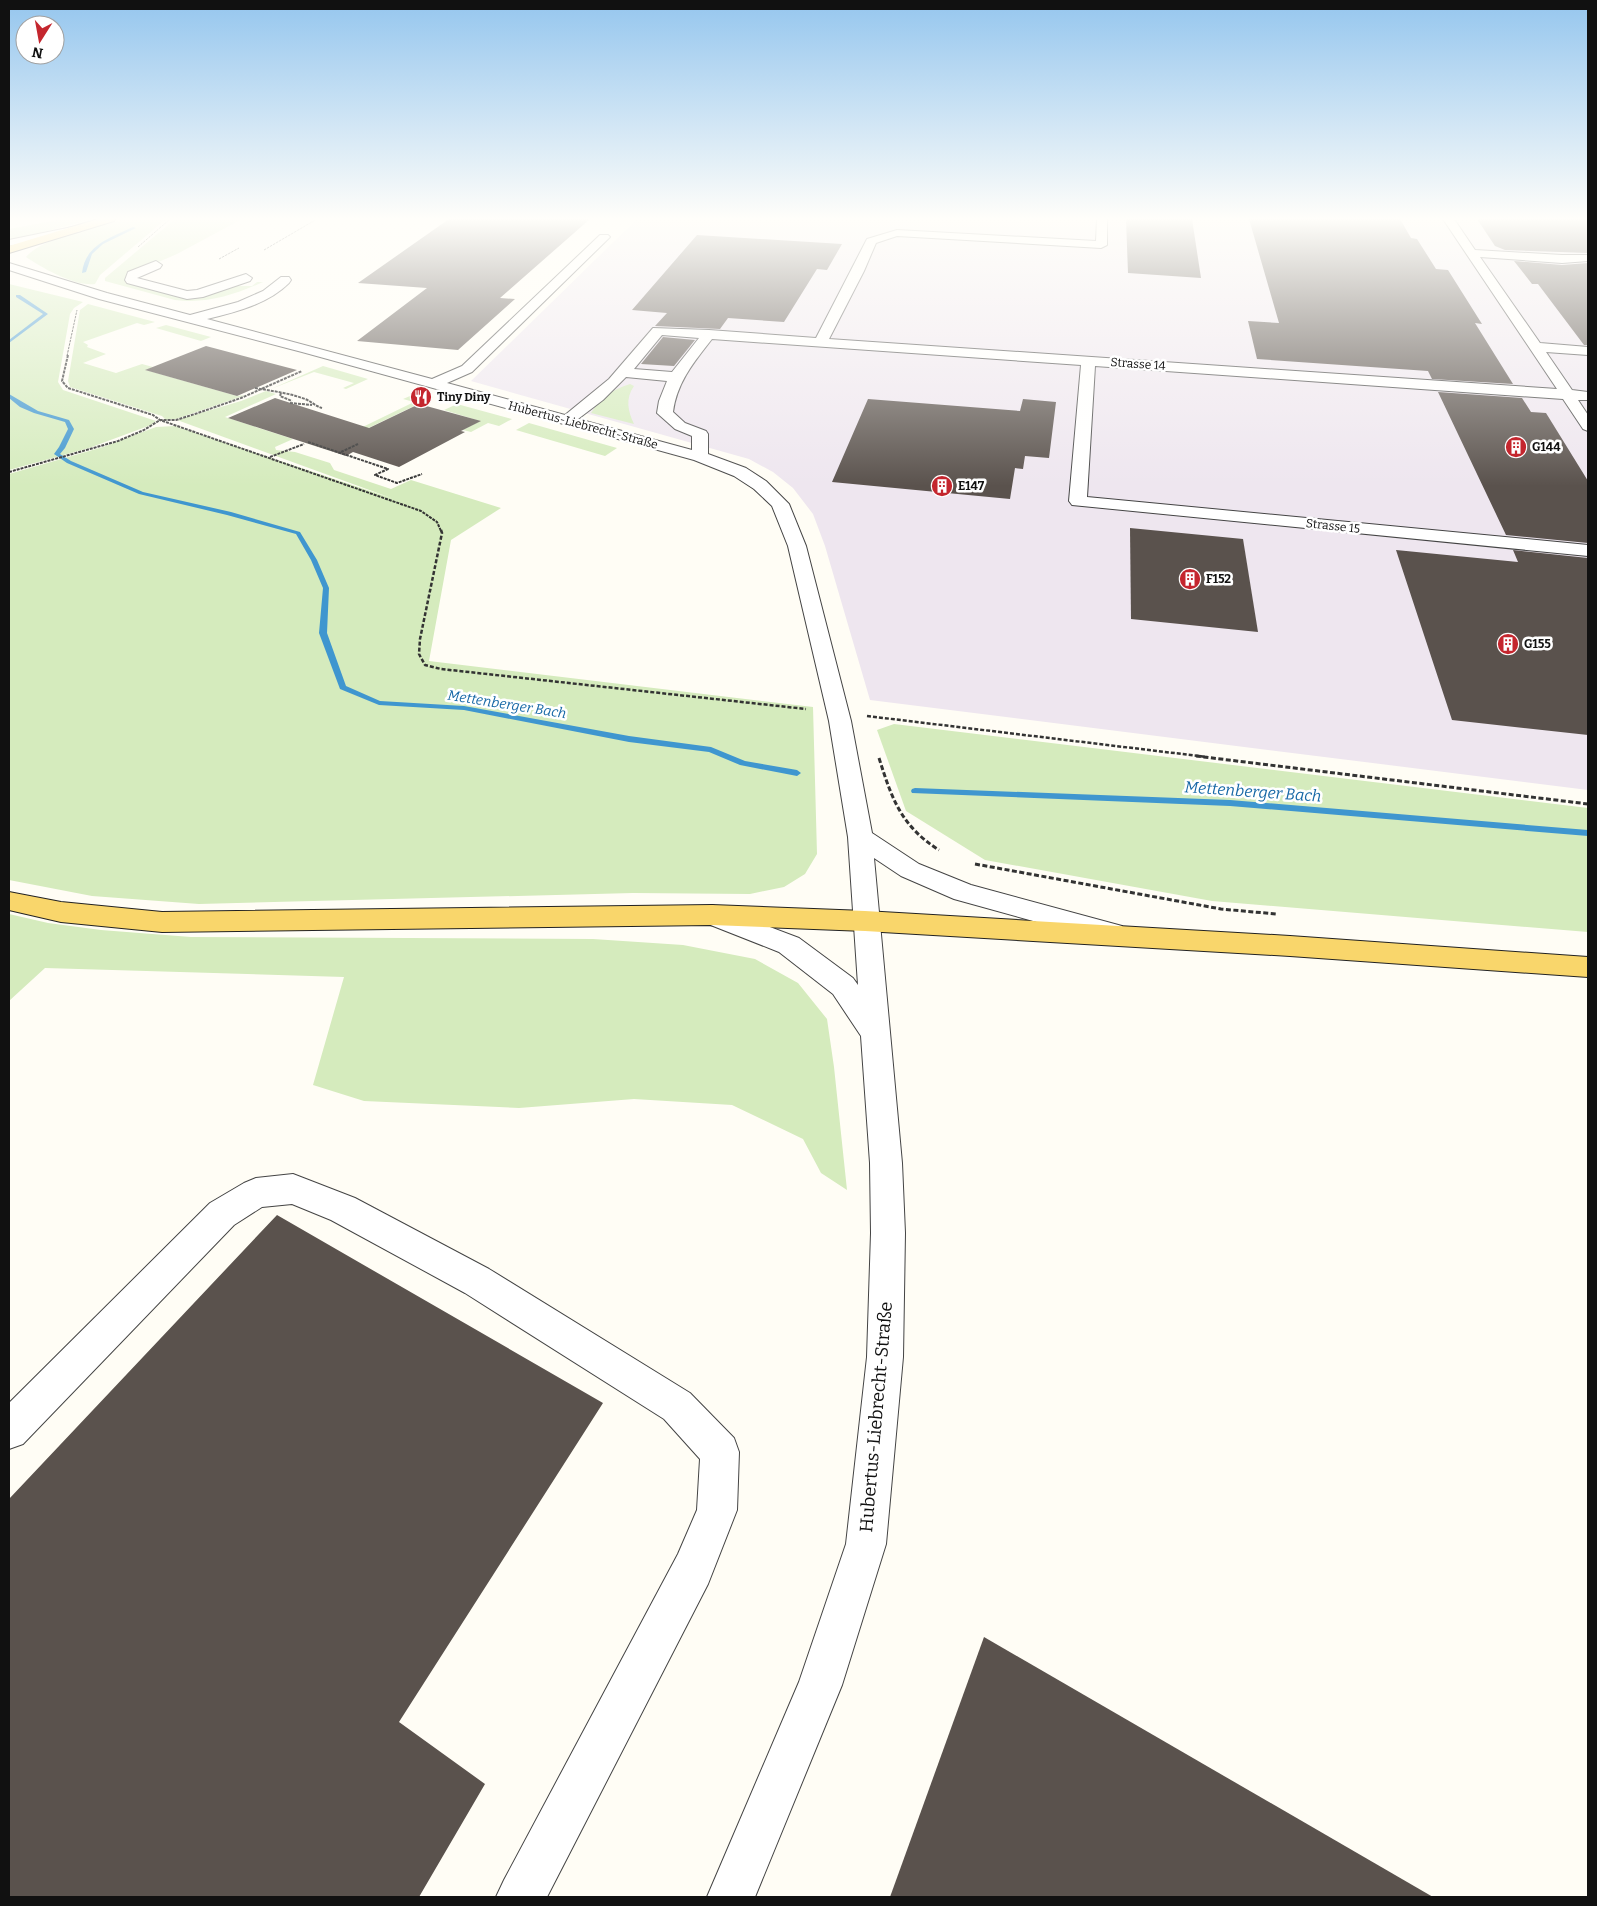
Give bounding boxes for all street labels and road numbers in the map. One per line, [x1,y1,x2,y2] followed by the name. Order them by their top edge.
[1110,355,1166,373] street label: Strasse 14
[507,398,659,452] street label: Hubertus-Liebrecht-Straße
[1305,516,1361,536] street label: Strasse 15
[855,1301,897,1533] street label: Hubertus-Liebrecht-Straße

